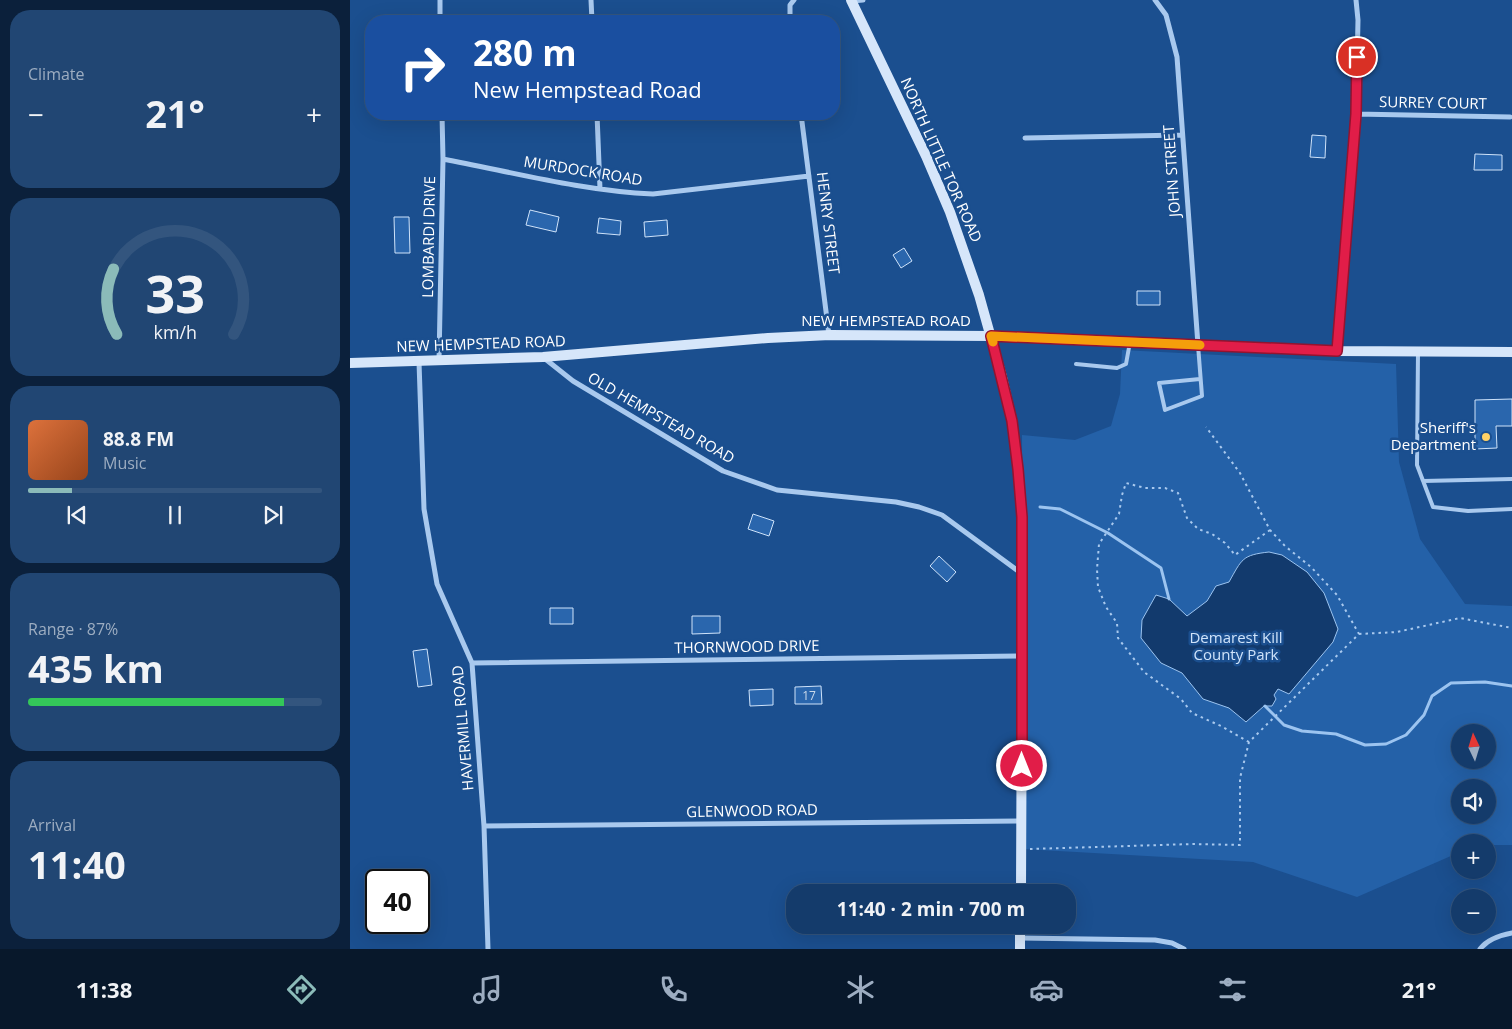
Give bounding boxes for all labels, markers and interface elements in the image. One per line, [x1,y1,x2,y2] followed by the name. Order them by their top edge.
[473,29,577,76] text: 280 m
[390,35,455,100] icon: right
[1336,36,1378,78] pin
[1343,43,1371,71] icon: arrive
[28,63,85,85] text: Climate
[473,74,702,104] text: New Hempstead Road
[896,74,987,245] street label: NORTH LITTLE TOR ROAD
[145,87,205,139] text: 21°
[1379,91,1488,113] street label: SURREY COURT
[28,95,44,133] text: −
[306,95,322,133] text: +
[1158,123,1184,220] street label: JOHN STREET
[522,151,644,189] street label: MURDOCK ROAD
[813,171,845,276] street label: HENRY STREET
[417,176,439,298] street label: LOMBARDI DRIVE
[145,257,205,328] text: 33
[801,310,971,330] street label: NEW HEMPSTEAD ROAD
[153,320,197,344] text: km/h
[396,330,566,356] street label: NEW HEMPSTEAD ROAD
[584,367,739,467] street label: OLD HEMPSTEAD ROAD
[1391,417,1476,454] place label: Sheriff's Department
[103,426,174,452] text: 88.8 FM
[1480,431,1492,443] marker: Sheriff's Department
[103,452,147,474] text: Music
[63,501,91,529] icon: previous
[161,501,189,529] icon: pause
[259,501,287,529] icon: next
[28,618,118,640] text: Range · 87%
[1189,627,1283,664] park label: Demarest Kill County Park
[674,635,820,657] street label: THORNWOOD DRIVE
[28,642,164,694] text: 435 km
[447,665,477,792] street label: HAVERMILL ROAD
[802,687,816,704] house number: 17
[1451,724,1496,769] north arrow
[1451,724,1496,934] map controls
[995,739,1047,791] position arrow
[1451,779,1496,824] button: sound
[686,799,818,821] street label: GLENWOOD ROAD
[28,814,76,836] text: Arrival
[1451,834,1496,879] button: +
[28,838,126,890] text: 11:40
[365,869,430,934] speed limit sign: 40
[1451,889,1496,934] button: −
[837,896,1025,922] text: 11:40 · 2 min · 700 m
[284,972,319,1007] icon: directions
[470,972,505,1007] icon: music
[656,972,691,1007] icon: phone
[843,972,878,1007] icon: climate
[1029,972,1064,1007] icon: car
[1215,972,1250,1007] icon: filters
[76,974,132,1004] text: 11:38
[1402,974,1436,1004] text: 21°

